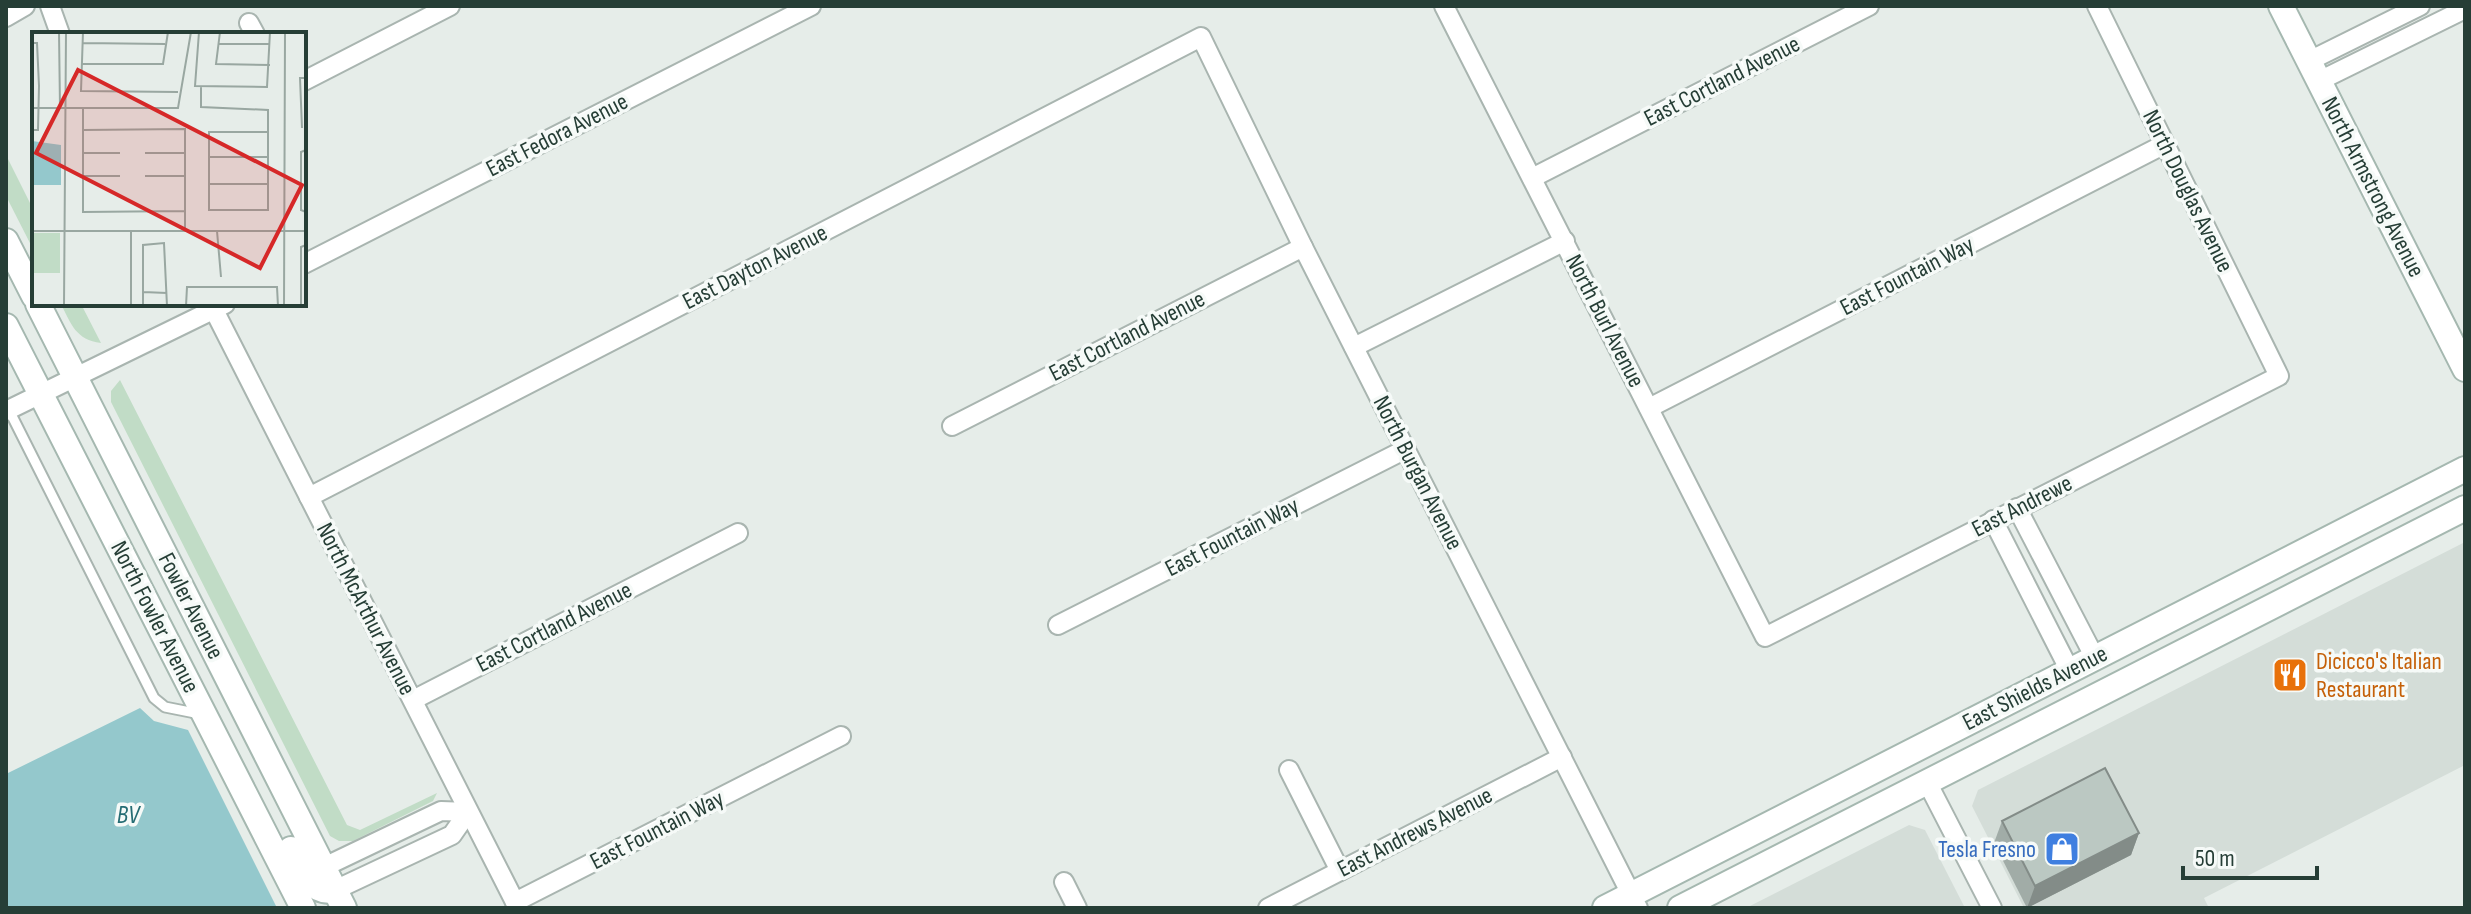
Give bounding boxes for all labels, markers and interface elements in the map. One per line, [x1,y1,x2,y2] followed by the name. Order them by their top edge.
[1639,29,1805,133] street label: East Cortland Avenue
[32,32,306,306] inset map
[481,87,633,183] street label: East Fedora Avenue
[2315,92,2431,282] street label: North Armstrong Avenue
[2136,105,2240,277] street label: North Douglas Avenue
[678,218,832,316] street label: East Dayton Avenue
[1835,230,1979,322] street label: East Fountain Way
[1559,250,1651,392] street label: North Burl Avenue
[1044,284,1210,388] street label: East Cortland Avenue
[1367,391,1469,555] street label: North Burgan Avenue
[1967,468,2077,544] street label: East Andrewe
[1160,491,1304,583] street label: East Fountain Way
[310,518,422,700] street label: North McArthur Avenue
[104,536,206,698] street label: North Fowler Avenue
[152,548,230,664] street label: Fowler Avenue
[471,575,637,679] street label: East Cortland Avenue
[1958,639,2112,737] street label: East Shields Avenue
[2316,647,2442,704] place label: Dicicco's Italian Restaurant
[2271,656,2309,694] restaurant icon: Dicicco's Italian Restaurant
[1333,780,1497,884] street label: East Andrews Avenue
[585,784,729,876] street label: East Fountain Way
[117,800,142,831] water label: BV
[2043,830,2081,868] shop icon: Tesla Fresno
[2183,830,2317,880] scale bar
[1938,835,2036,864] place label: Tesla Fresno
[2195,844,2235,873] text: 50 m

